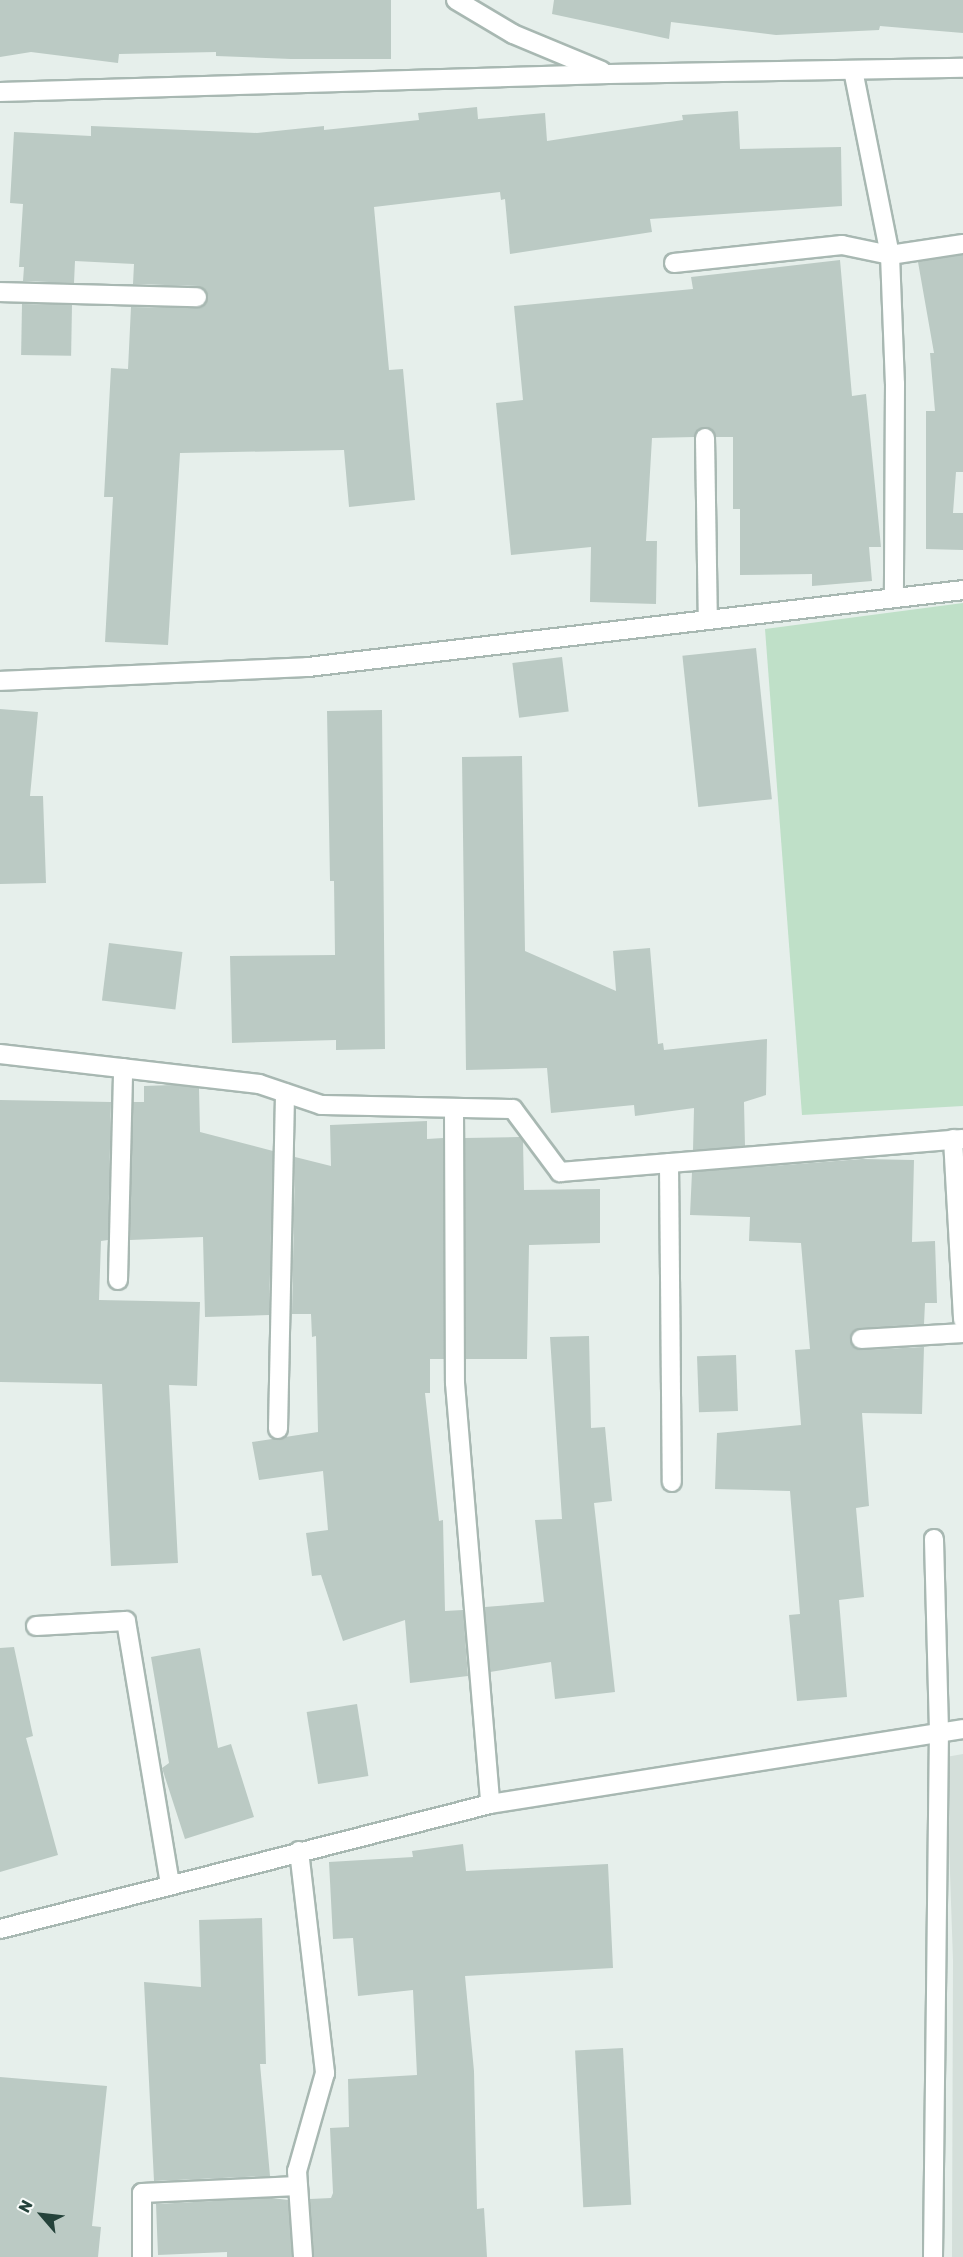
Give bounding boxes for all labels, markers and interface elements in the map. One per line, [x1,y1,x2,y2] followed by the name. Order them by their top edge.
[12,2185,72,2245] north arrow
[15,2197,37,2216] text: N

